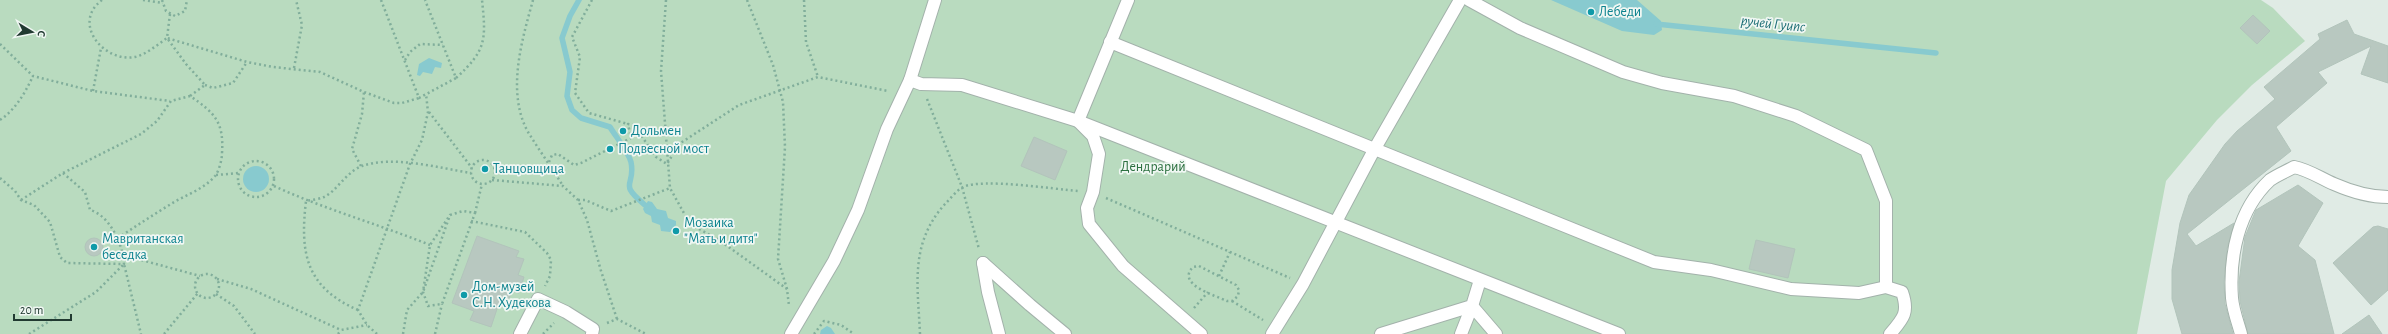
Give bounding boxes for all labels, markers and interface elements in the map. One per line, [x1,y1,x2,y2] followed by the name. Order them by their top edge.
[1599,5,1641,19] place label: Лебеди
[1586,7,1596,17] marker: Лебеди
[12,12,52,52] north arrow
[1740,13,1807,35] water label: ручей Гуипс
[35,30,47,38] text: С
[631,124,681,138] place label: Дольмен
[618,126,628,136] marker: Дольмен
[618,142,710,156] place label: Подвесной мост
[605,144,615,154] marker: Подвесной мост
[1120,160,1186,174] park label: Дендрарий
[493,162,565,176] place label: Танцовщица
[480,164,490,174] marker: Танцовщица
[684,216,758,246] place label: Мозаика "Мать и дитя"
[671,226,681,236] marker: Мозаика "Мать и дитя"
[102,232,184,262] place label: Мавританская беседка
[89,242,99,252] marker: Мавританская беседка
[472,280,552,310] place label: Дом-музей С.Н. Худекова
[459,290,469,300] marker: Дом-музей С.Н. Худекова
[14,296,71,322] scale bar
[20,304,43,316] text: 20 m

